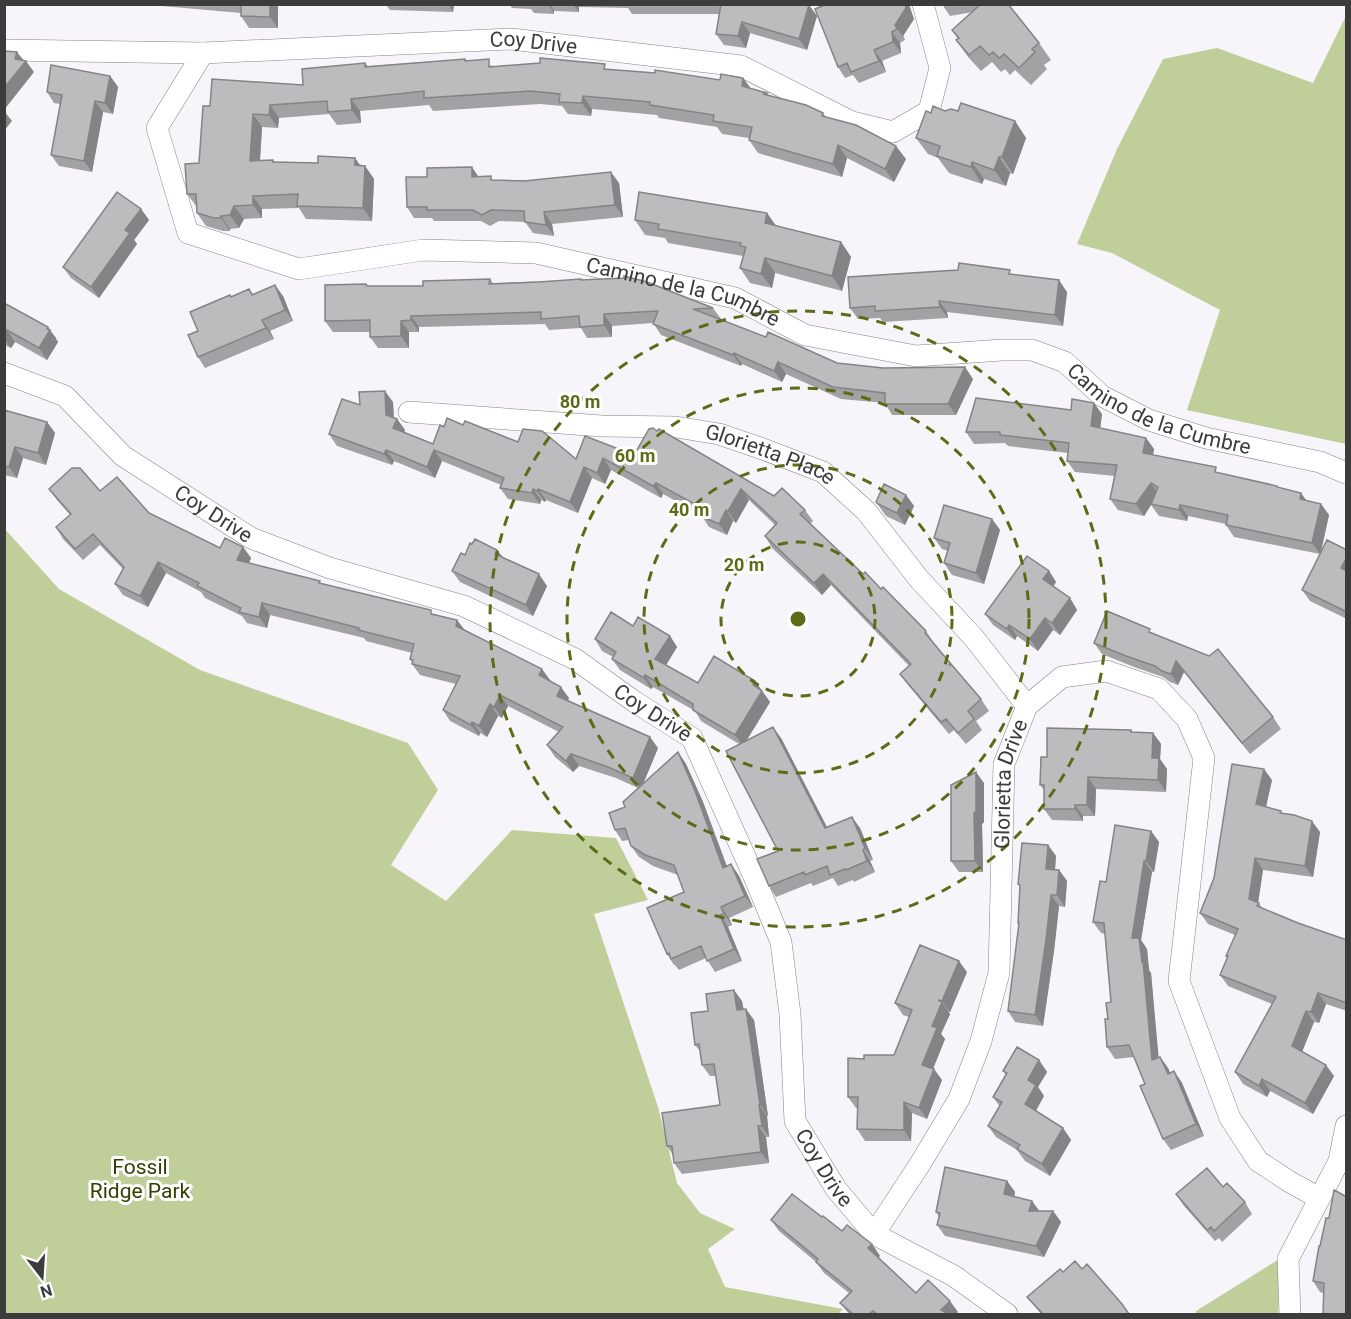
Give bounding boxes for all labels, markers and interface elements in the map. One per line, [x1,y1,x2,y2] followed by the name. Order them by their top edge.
[489,27,579,59] street label: Coy Drive
[584,253,784,331] street label: Camino de la Cumbre
[1062,358,1253,459] street label: Camino de la Cumbre
[560,391,600,412] text: 80 m
[704,420,840,489] street label: Glorietta Place
[615,445,655,466] text: 60 m
[170,480,257,548] street label: Coy Drive
[669,499,709,520] text: 40 m
[724,554,764,575] text: 20 m
[788,609,808,629] centre of rings
[609,679,696,747] street label: Coy Drive
[990,716,1033,849] street label: Glorietta Drive
[790,1124,858,1212] street label: Coy Drive
[90,1155,191,1203] park label: Fossil Ridge Park
[12,1247,72,1307] north arrow
[38,1280,54,1302] text: N

